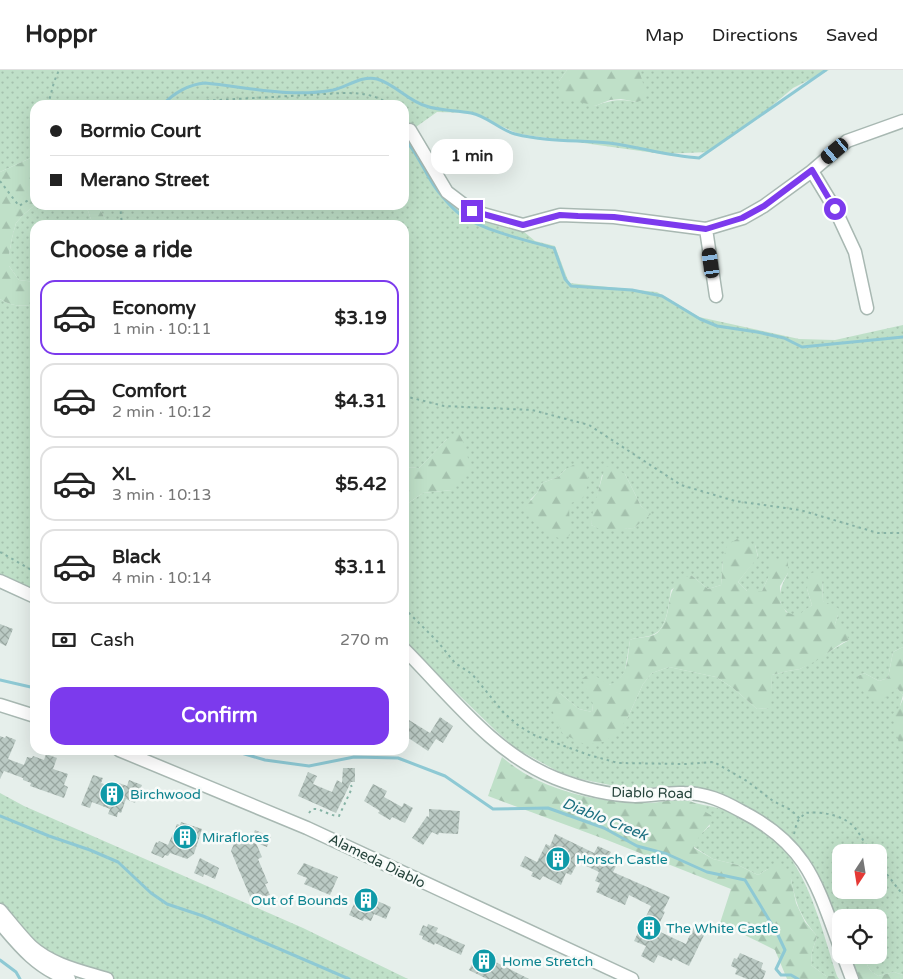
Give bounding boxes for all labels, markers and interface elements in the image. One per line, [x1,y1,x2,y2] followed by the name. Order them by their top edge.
[25,20,97,49] text: Hoppr
[645,24,684,46] text: Map
[712,24,798,46] text: Directions
[826,24,878,46] text: Saved
[80,120,201,142] text: Bormio Court
[818,136,851,166] car
[431,138,513,174] callout: 1 min
[451,146,493,166] text: 1 min
[80,169,209,191] text: Merano Street
[824,198,846,220] route start
[461,200,483,222] route end
[50,237,193,263] text: Choose a ride
[701,247,720,279] car
[52,295,97,340] icon: car
[112,297,196,319] text: Economy
[335,307,387,329] text: $3.19
[112,319,211,339] text: 1 min · 10:11
[52,378,97,423] icon: car
[112,380,186,402] text: Comfort
[335,390,387,412] text: $4.31
[112,402,211,422] text: 2 min · 10:12
[52,461,97,506] icon: car
[112,463,136,485] text: XL
[335,473,387,495] text: $5.42
[112,485,211,505] text: 3 min · 10:13
[52,544,97,589] icon: car
[112,546,161,568] text: Black
[335,556,387,578] text: $3.11
[112,568,211,588] text: 4 min · 10:14
[50,626,78,654] icon: cash
[90,629,135,651] text: Cash
[340,630,389,650] text: 270 m
[50,687,389,745] button: Confirm
[99,781,125,807] building icon: Birchwood
[611,784,693,802] street label: Diablo Road
[130,786,201,803] place label: Birchwood
[560,794,652,845] water label: Diablo Creek
[172,824,198,850] building icon: Miraflores
[202,829,269,846] place label: Miraflores
[326,830,428,892] street label: Alameda Diablo
[832,844,888,899] north arrow
[832,844,887,964] map controls
[545,846,571,872] building icon: Horsch Castle
[576,851,668,868] place label: Horsch Castle
[353,887,379,913] building icon: Out of Bounds
[251,892,348,909] place label: Out of Bounds
[832,909,887,964] button: locate
[636,915,662,941] building icon: The White Castle
[666,920,779,937] place label: The White Castle
[471,948,497,974] building icon: Home Stretch
[502,953,593,970] place label: Home Stretch

